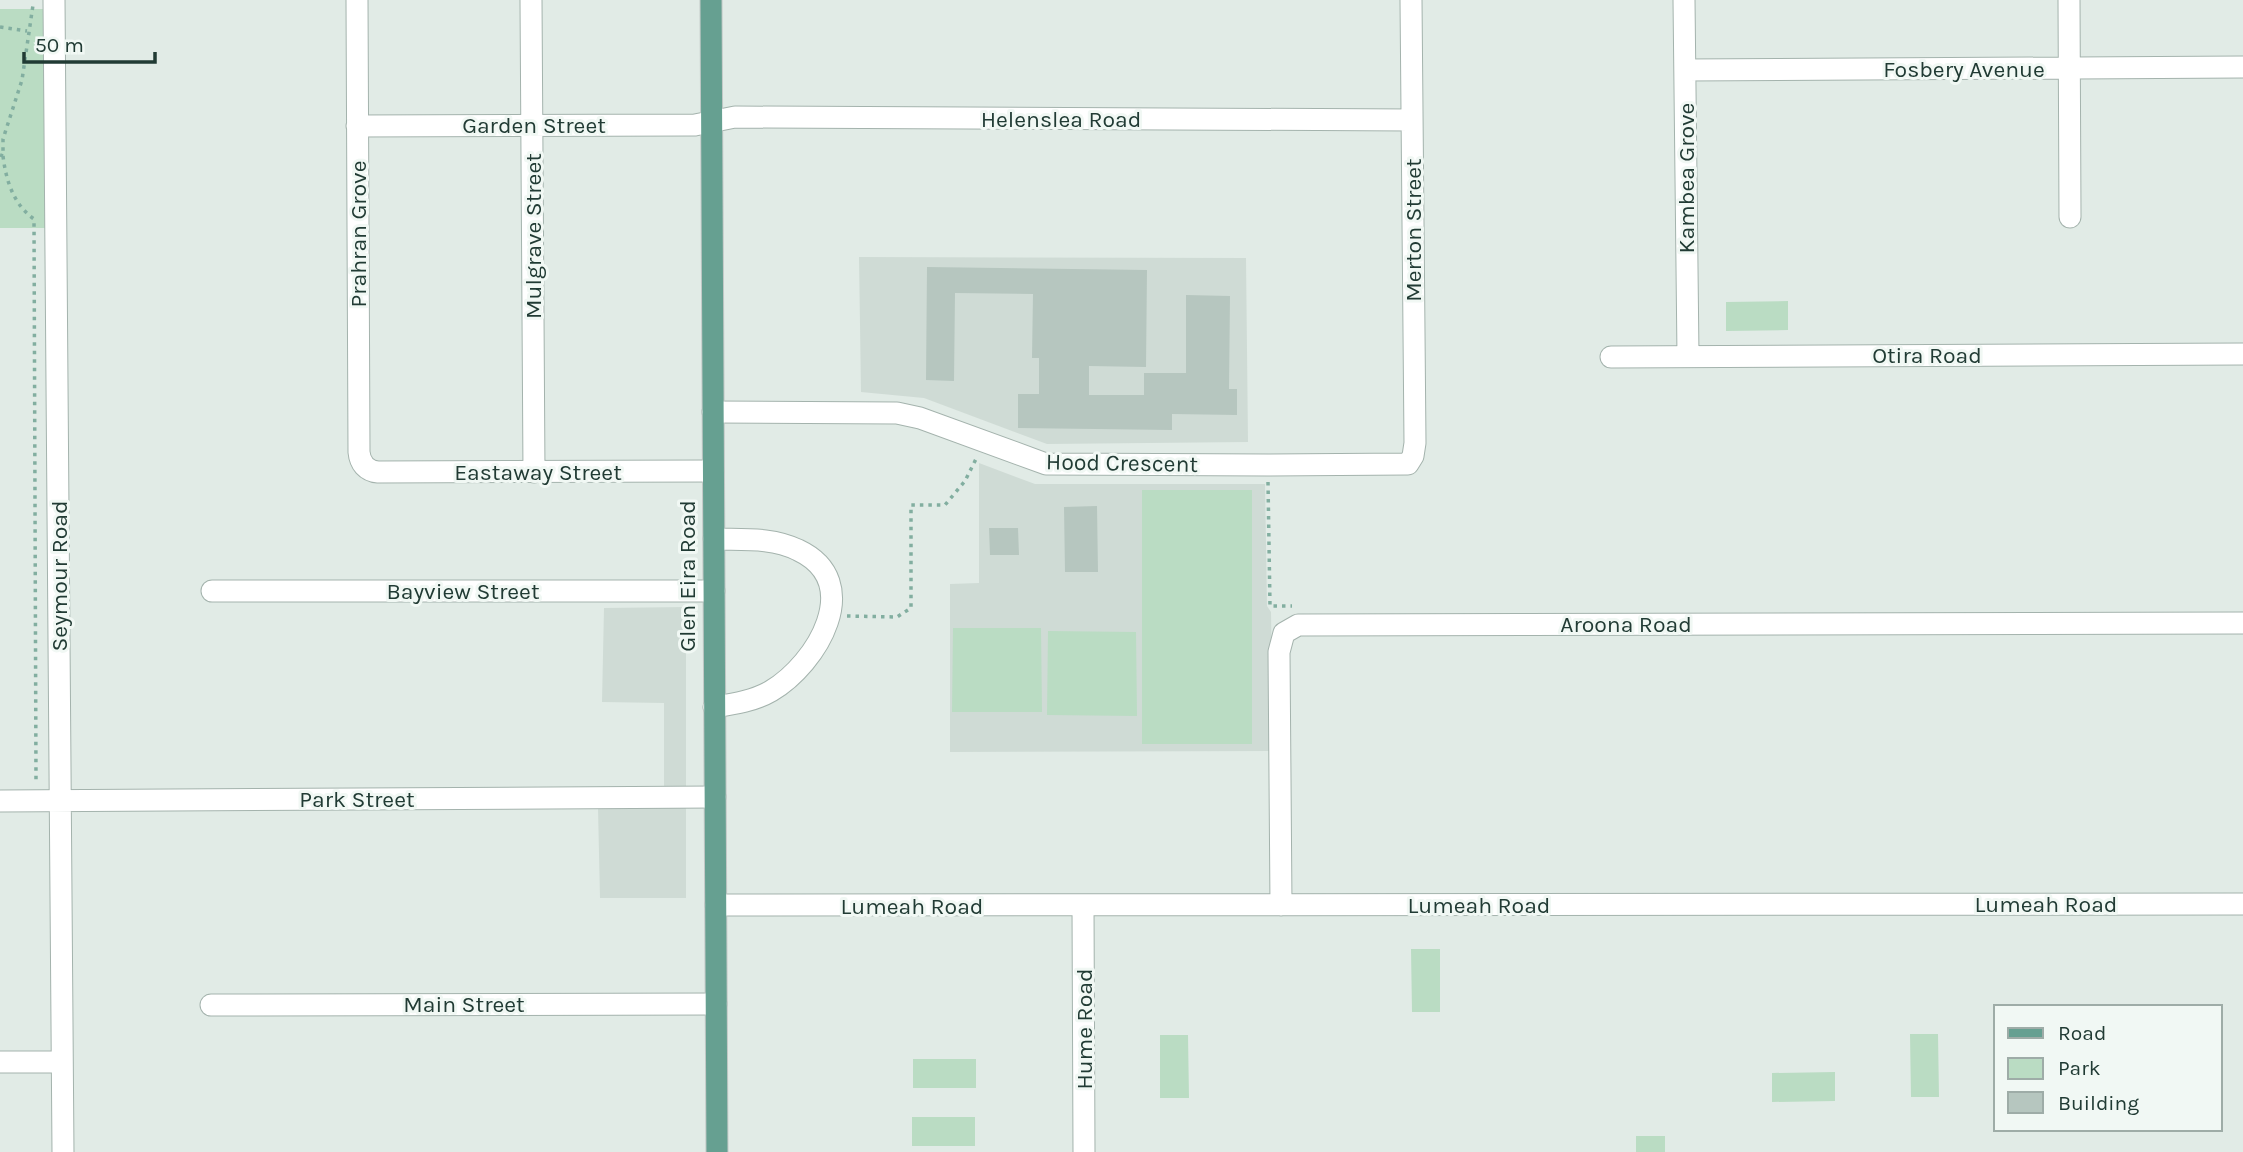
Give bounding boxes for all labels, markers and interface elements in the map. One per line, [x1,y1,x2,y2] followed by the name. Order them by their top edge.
[24,21,156,65] scale bar
[35,33,84,57] text: 50 m
[1883,56,2045,83] street label: Fosbery Avenue
[1673,103,1700,253] street label: Kambea Grove
[981,106,1141,133] street label: Helenslea Road
[462,112,606,139] street label: Garden Street
[520,153,547,319] street label: Mulgrave Street
[1400,158,1427,302] street label: Merton Street
[345,161,372,307] street label: Prahran Grove
[1872,342,1982,369] street label: Otira Road
[1046,448,1199,478] street label: Hood Crescent
[454,459,622,486] street label: Eastaway Street
[46,500,73,652] street label: Seymour Road
[674,500,701,652] street label: Glen Eira Road
[386,578,540,605] street label: Bayview Street
[1560,611,1692,638] street label: Aroona Road
[299,786,415,813] street label: Park Street
[1975,891,2117,918] street label: Lumeah Road
[1408,892,1550,919] street label: Lumeah Road
[841,893,983,920] street label: Lumeah Road
[1071,968,1098,1090] street label: Hume Road
[403,991,525,1018] street label: Main Street
[1994,1005,2222,1131] legend
[2058,1021,2106,1045] text: Road
[2058,1056,2101,1080] text: Park
[2058,1091,2139,1115] text: Building

